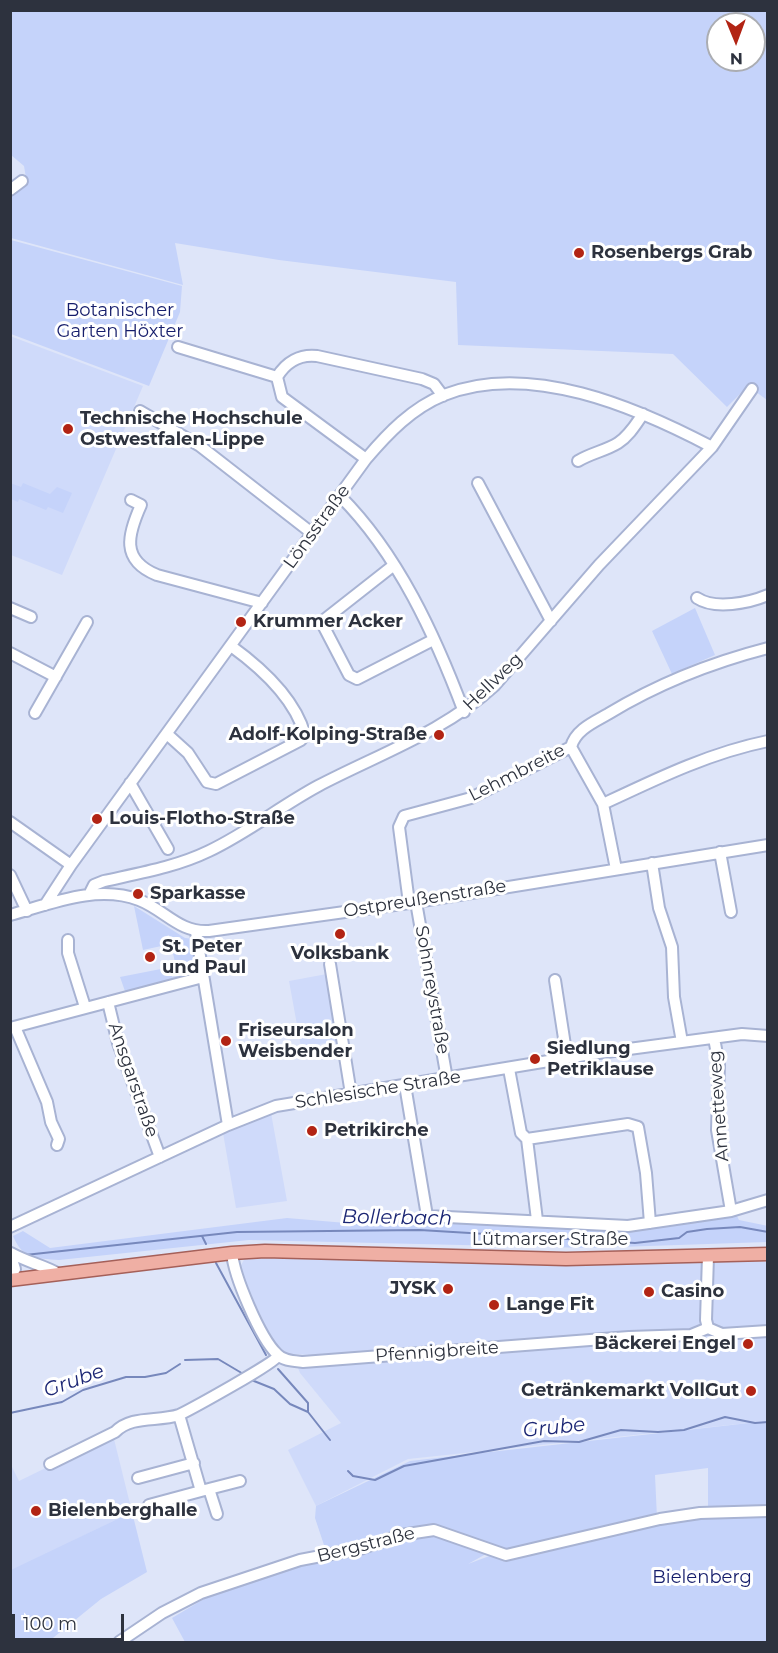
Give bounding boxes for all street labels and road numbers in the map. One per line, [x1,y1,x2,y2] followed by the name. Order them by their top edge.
[279,481,355,573] street label: Lönsstraße
[459,649,527,715] street label: Hellweg
[465,739,569,807] street label: Lehmbreite
[342,875,508,923] street label: Ostpreußenstraße
[410,924,454,1056] street label: Sohnreystraße
[103,1020,163,1140] street label: Ansgarstraße
[704,1050,734,1162] street label: Annetteweg
[294,1066,462,1114] street label: Schlesische Straße
[472,1229,628,1251] street label: Lütmarser Straße
[374,1337,500,1367] street label: Pfennigbreite
[315,1522,417,1568] street label: Bergstraße

